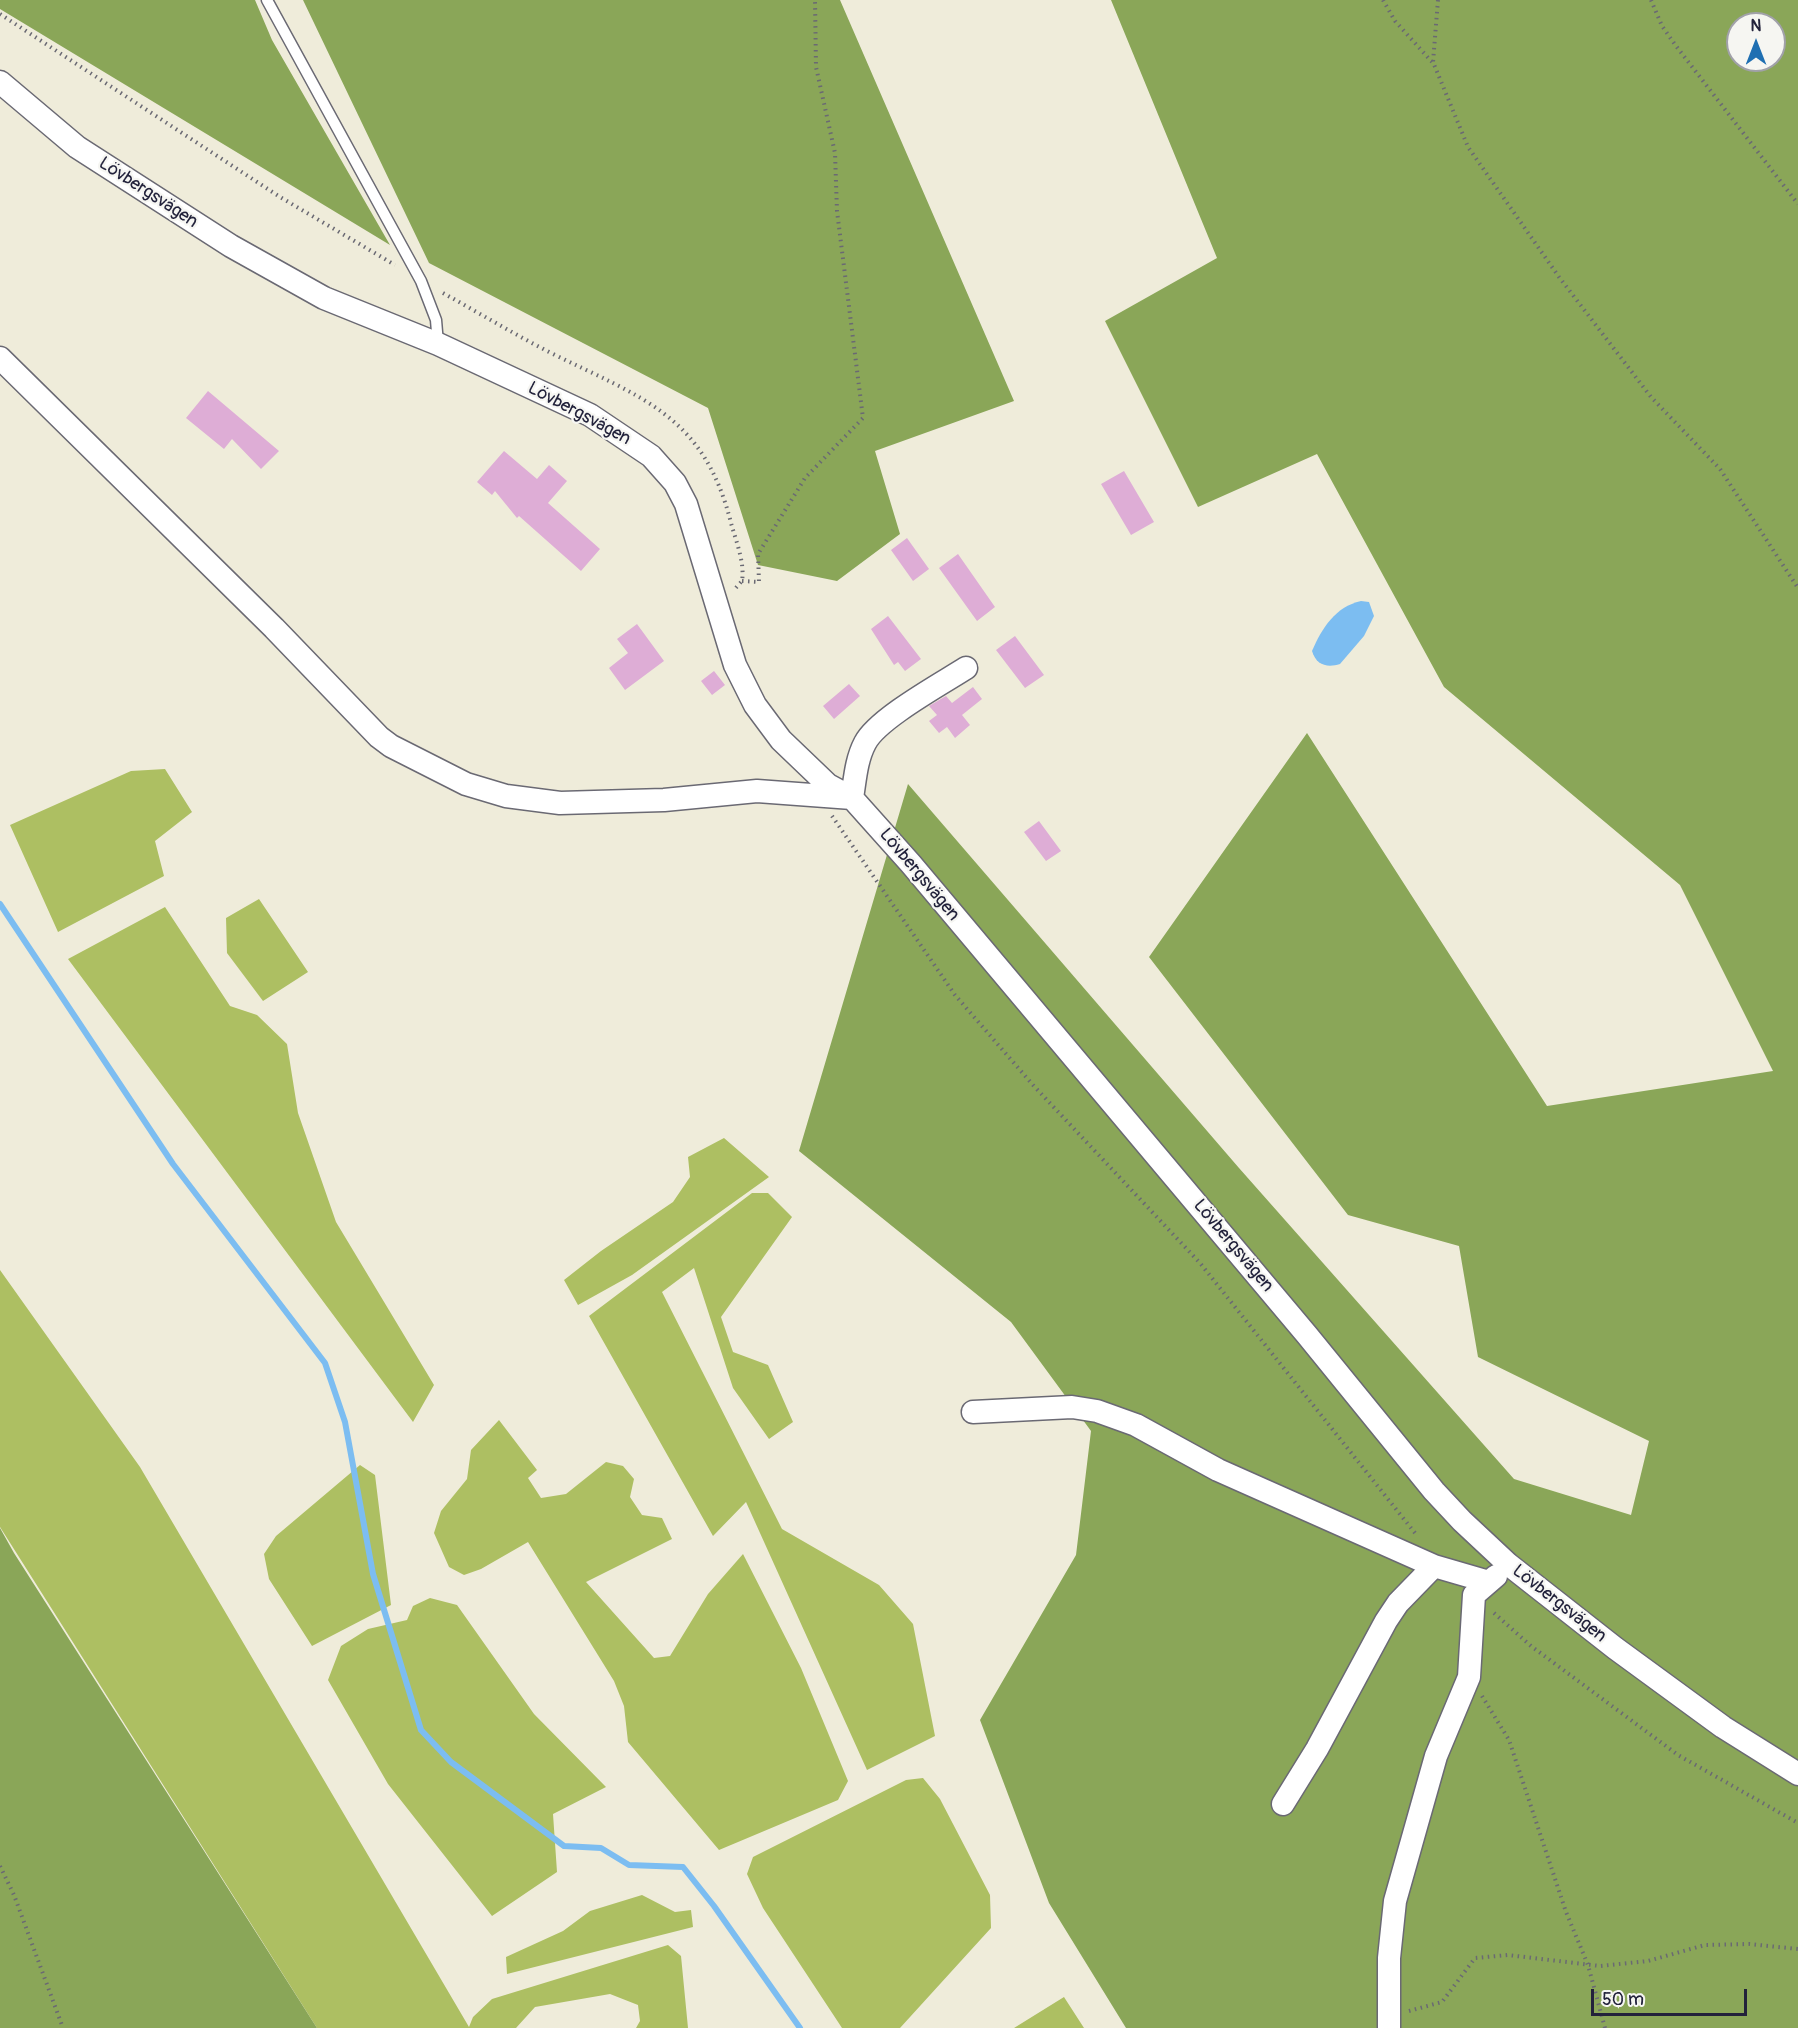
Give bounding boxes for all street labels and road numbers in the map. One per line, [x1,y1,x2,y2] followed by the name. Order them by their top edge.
[94,153,202,233] street label: Lövbergsvägen
[524,378,634,450] street label: Lövbergsvägen
[874,824,964,926] street label: Lövbergsvägen
[1188,1195,1278,1297] street label: Lövbergsvägen
[1508,1560,1610,1648] street label: Lövbergsvägen

